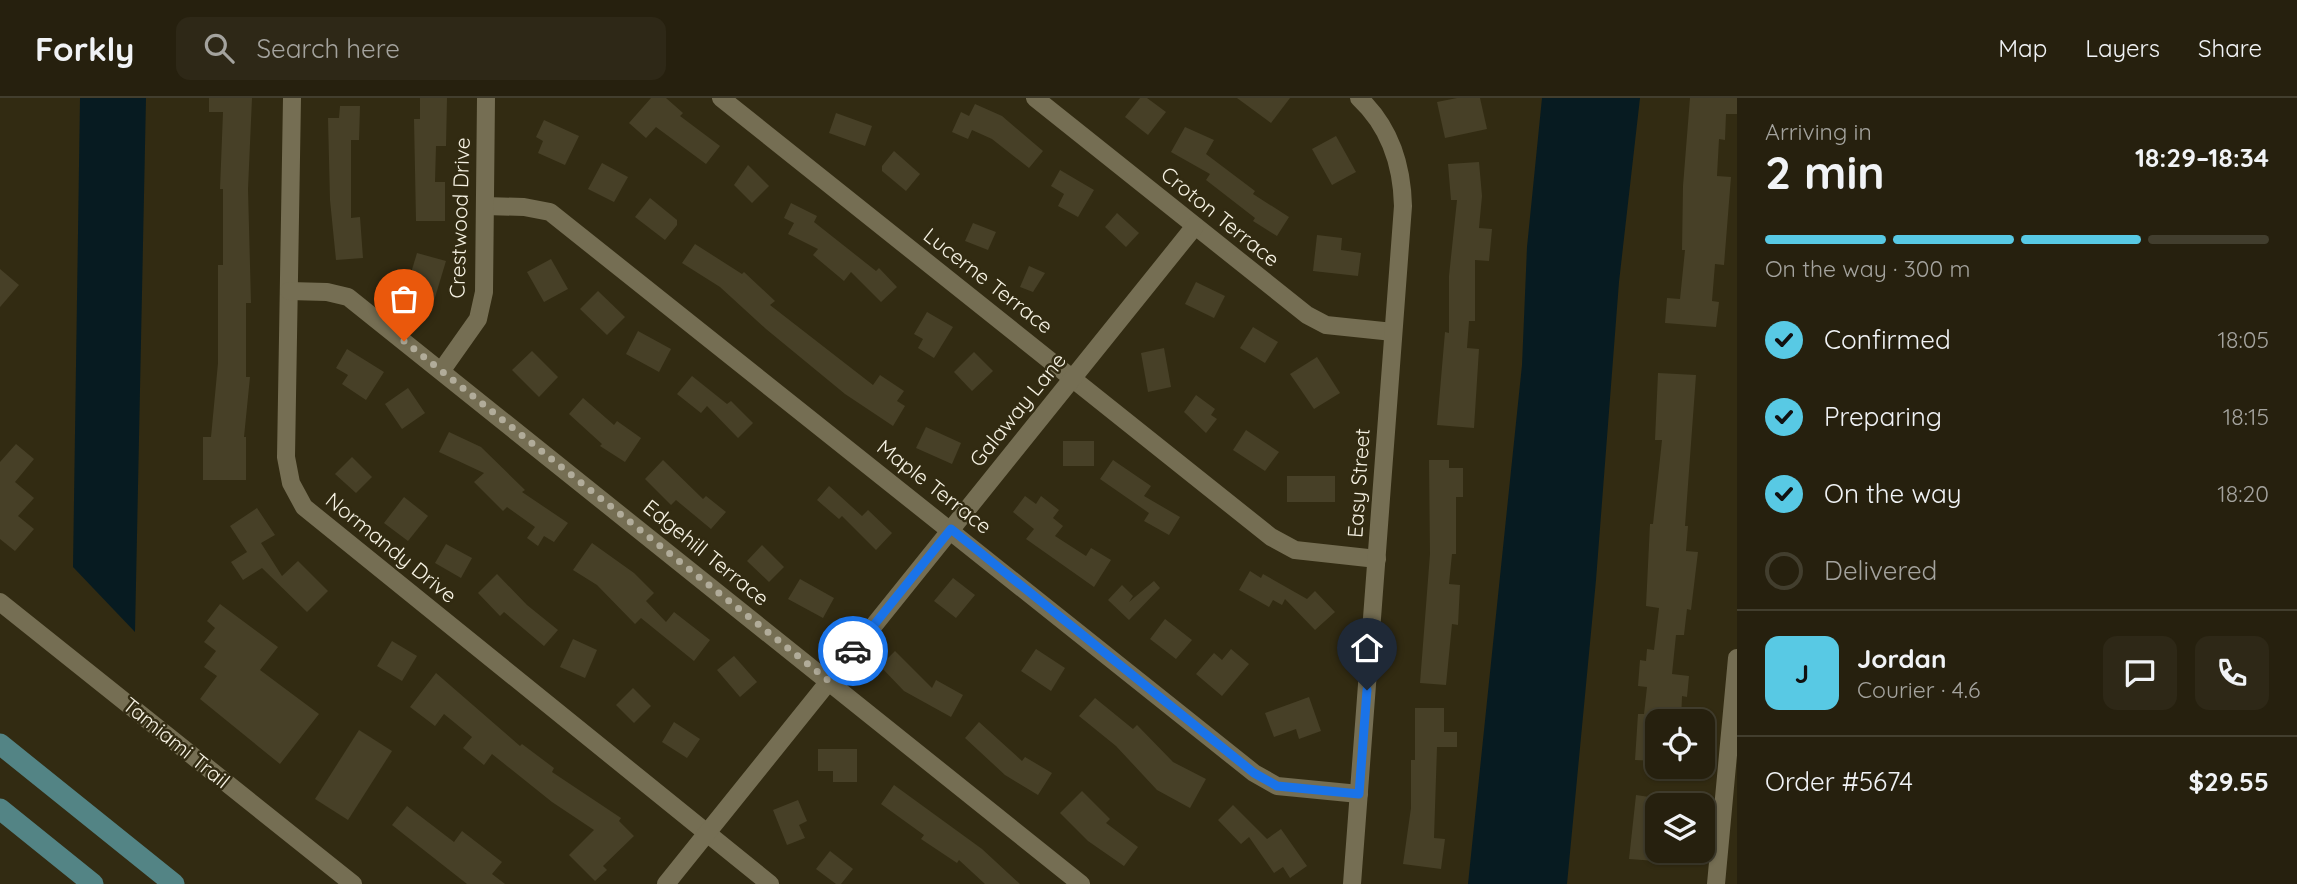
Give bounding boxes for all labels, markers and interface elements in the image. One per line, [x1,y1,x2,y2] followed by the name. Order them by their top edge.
[176,17,666,80] search box
[35,28,134,69] text: Forkly
[200,29,238,67] icon: search
[256,32,400,65] text: Search here
[1998,33,2047,63] text: Map
[2085,33,2160,63] text: Layers
[2198,33,2262,63] text: Share
[1765,117,1872,146] text: Arriving in
[443,137,475,299] street label: Crestwood Drive
[2135,141,2269,174] text: 18:29–18:34
[1765,143,1885,201] text: 2 min
[1156,160,1285,272] street label: Croton Terrace
[919,222,1059,339] street label: Lucerne Terrace
[1765,254,1970,283] text: On the way · 300 m
[374,269,434,341] pin
[385,280,423,318] icon: bag
[1765,321,1803,359] icon: check
[1824,323,1951,356] text: Confirmed
[2218,325,2269,354] text: 18:05
[963,347,1071,472] street label: Galaway Lane
[1765,398,1803,436] icon: check
[1824,400,1942,433] text: Preparing
[2223,402,2269,431] text: 18:15
[1341,427,1375,538] street label: Easy Street
[872,433,997,539] street label: Maple Terrace
[1765,475,1803,513] icon: check
[1824,477,1962,510] text: On the way
[2217,479,2269,508] text: 18:20
[321,486,462,608] street label: Normandy Drive
[638,494,775,611] street label: Edgehill Terrace
[1824,554,1937,587] text: Delivered
[818,616,888,686] courier
[1337,618,1397,690] pin
[1348,629,1386,667] icon: home
[834,632,872,670] icon: car
[2103,636,2177,710] button: chat
[2195,636,2269,710] button: phone
[1857,642,1946,675] text: Jordan
[1795,657,1809,690] text: J
[1857,675,1980,704] text: Courier · 4.6
[118,691,235,793] street label: Tamiami Trail
[1645,709,1715,863] map controls
[1645,709,1715,779] button: locate
[1765,765,1913,798] text: Order #5674
[2189,765,2269,798] text: $29.55
[1645,793,1715,863] button: layers

